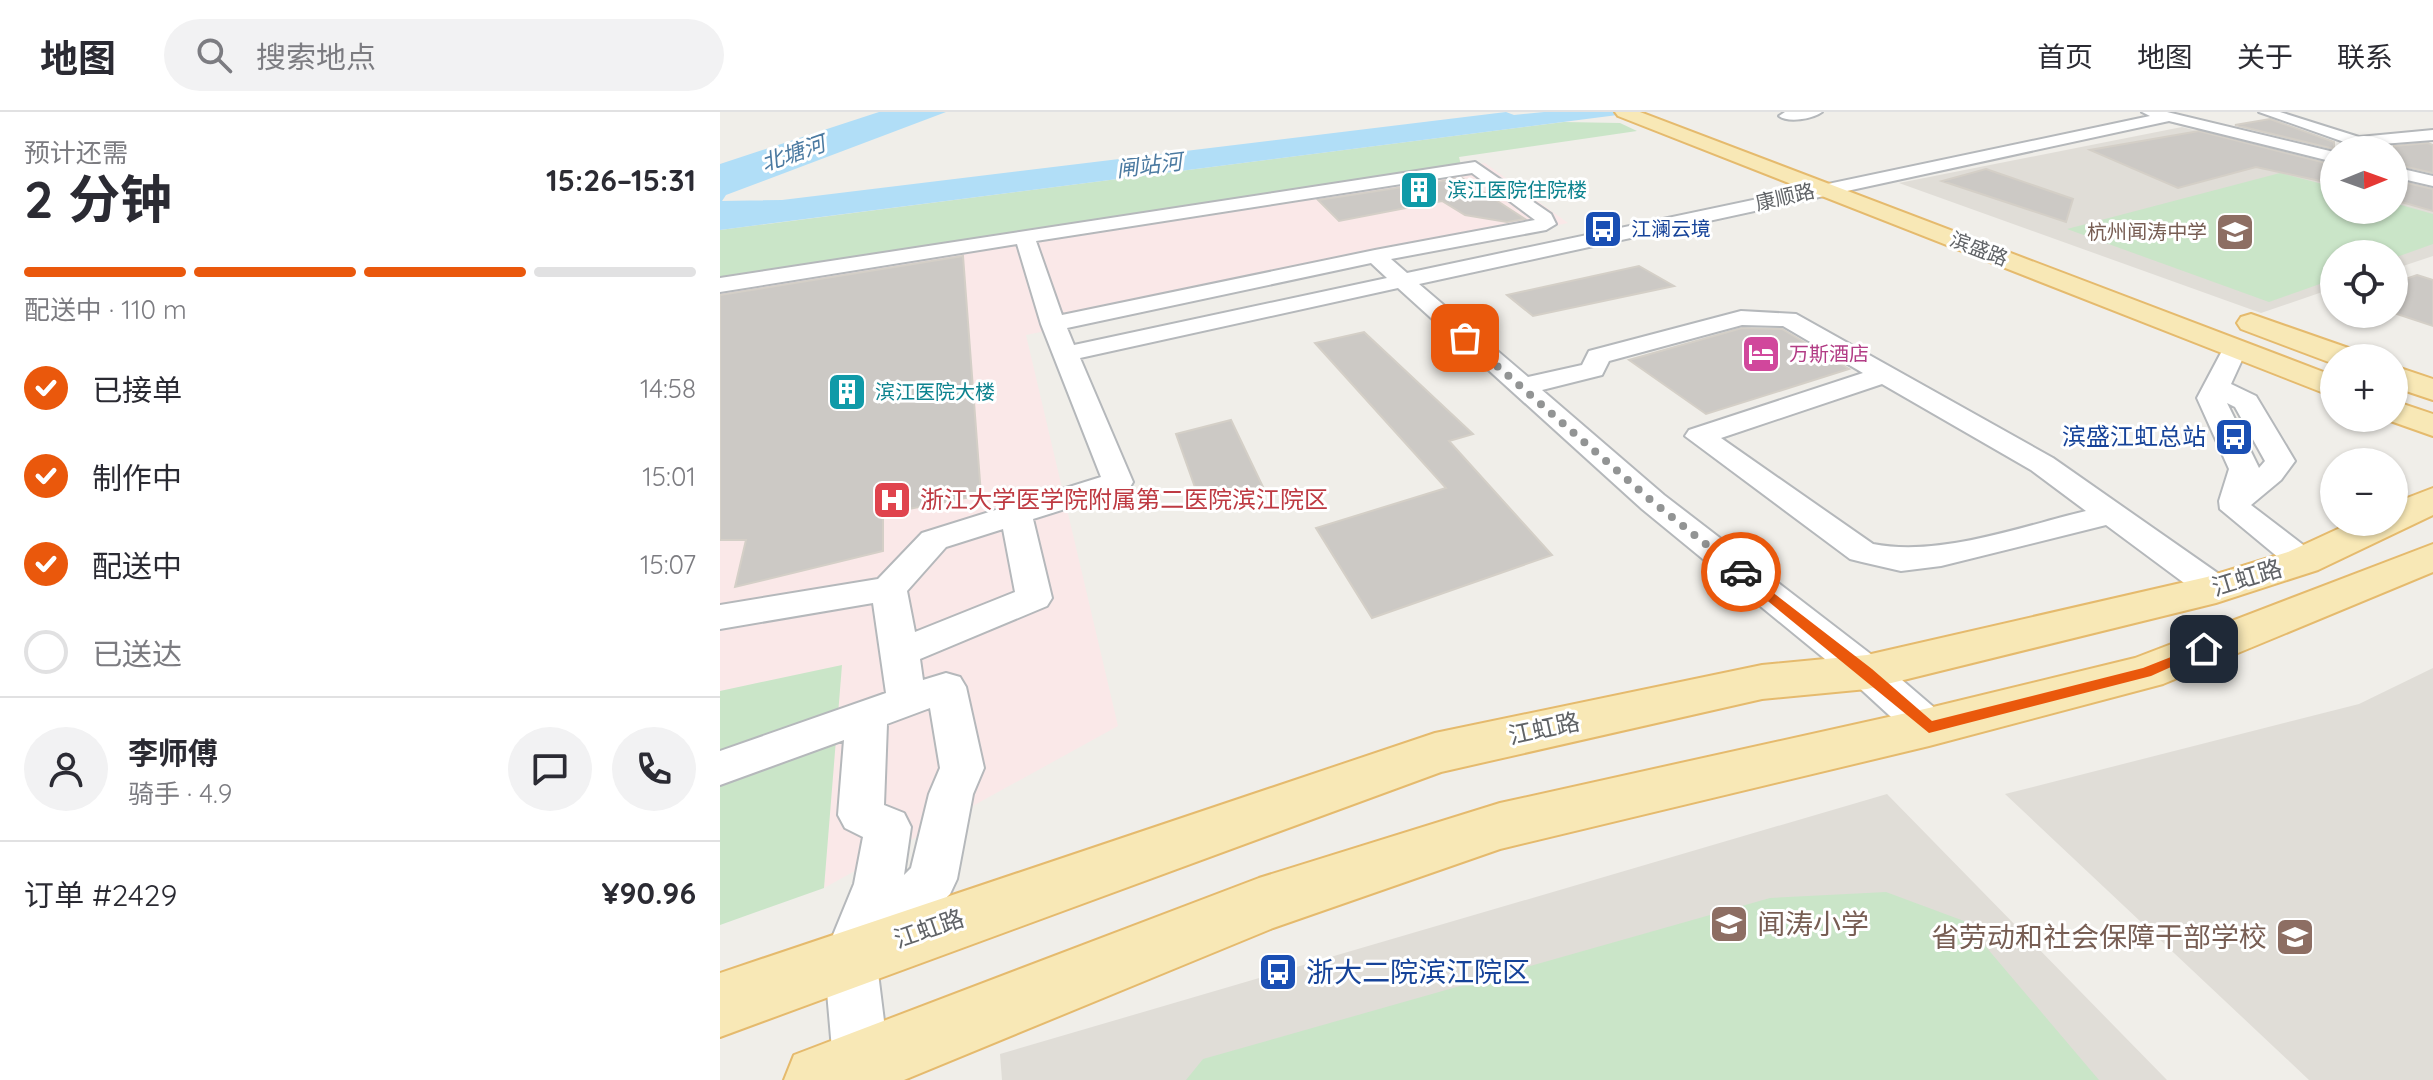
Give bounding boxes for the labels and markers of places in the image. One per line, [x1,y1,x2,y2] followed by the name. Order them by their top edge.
[1398,169,1440,211] building icon: 滨江医院住院楼
[1447,177,1587,202] place label: 滨江医院住院楼
[1582,208,1624,250] bus stop icon: 江澜云境
[2214,211,2256,253] school or university icon: 杭州闻涛中学
[1631,216,1711,241] place label: 江澜云境
[2087,219,2207,244] place label: 杭州闻涛中学
[1431,304,1499,372] pin
[1740,333,1782,375] hotel icon: 万斯酒店
[1789,341,1869,366] place label: 万斯酒店
[826,371,868,413] building icon: 滨江医院大楼
[875,379,995,404] place label: 滨江医院大楼
[2213,416,2255,458] bus stop icon: 滨盛江虹总站
[2062,421,2206,451] place label: 滨盛江虹总站
[871,479,913,521] hospital icon: 浙江大学医学院附属第二医院滨江院区
[920,484,1328,514] place label: 浙江大学医学院附属第二医院滨江院区
[2170,615,2238,683] pin
[1708,903,1750,945] school or university icon: 闻涛小学
[1757,906,1869,941] place label: 闻涛小学
[2274,916,2316,958] school or university icon: 省劳动和社会保障干部学校
[1931,919,2267,954] place label: 省劳动和社会保障干部学校
[1257,951,1299,993] bus stop icon: 浙大二院滨江院区
[1306,954,1530,989] place label: 浙大二院滨江院区

